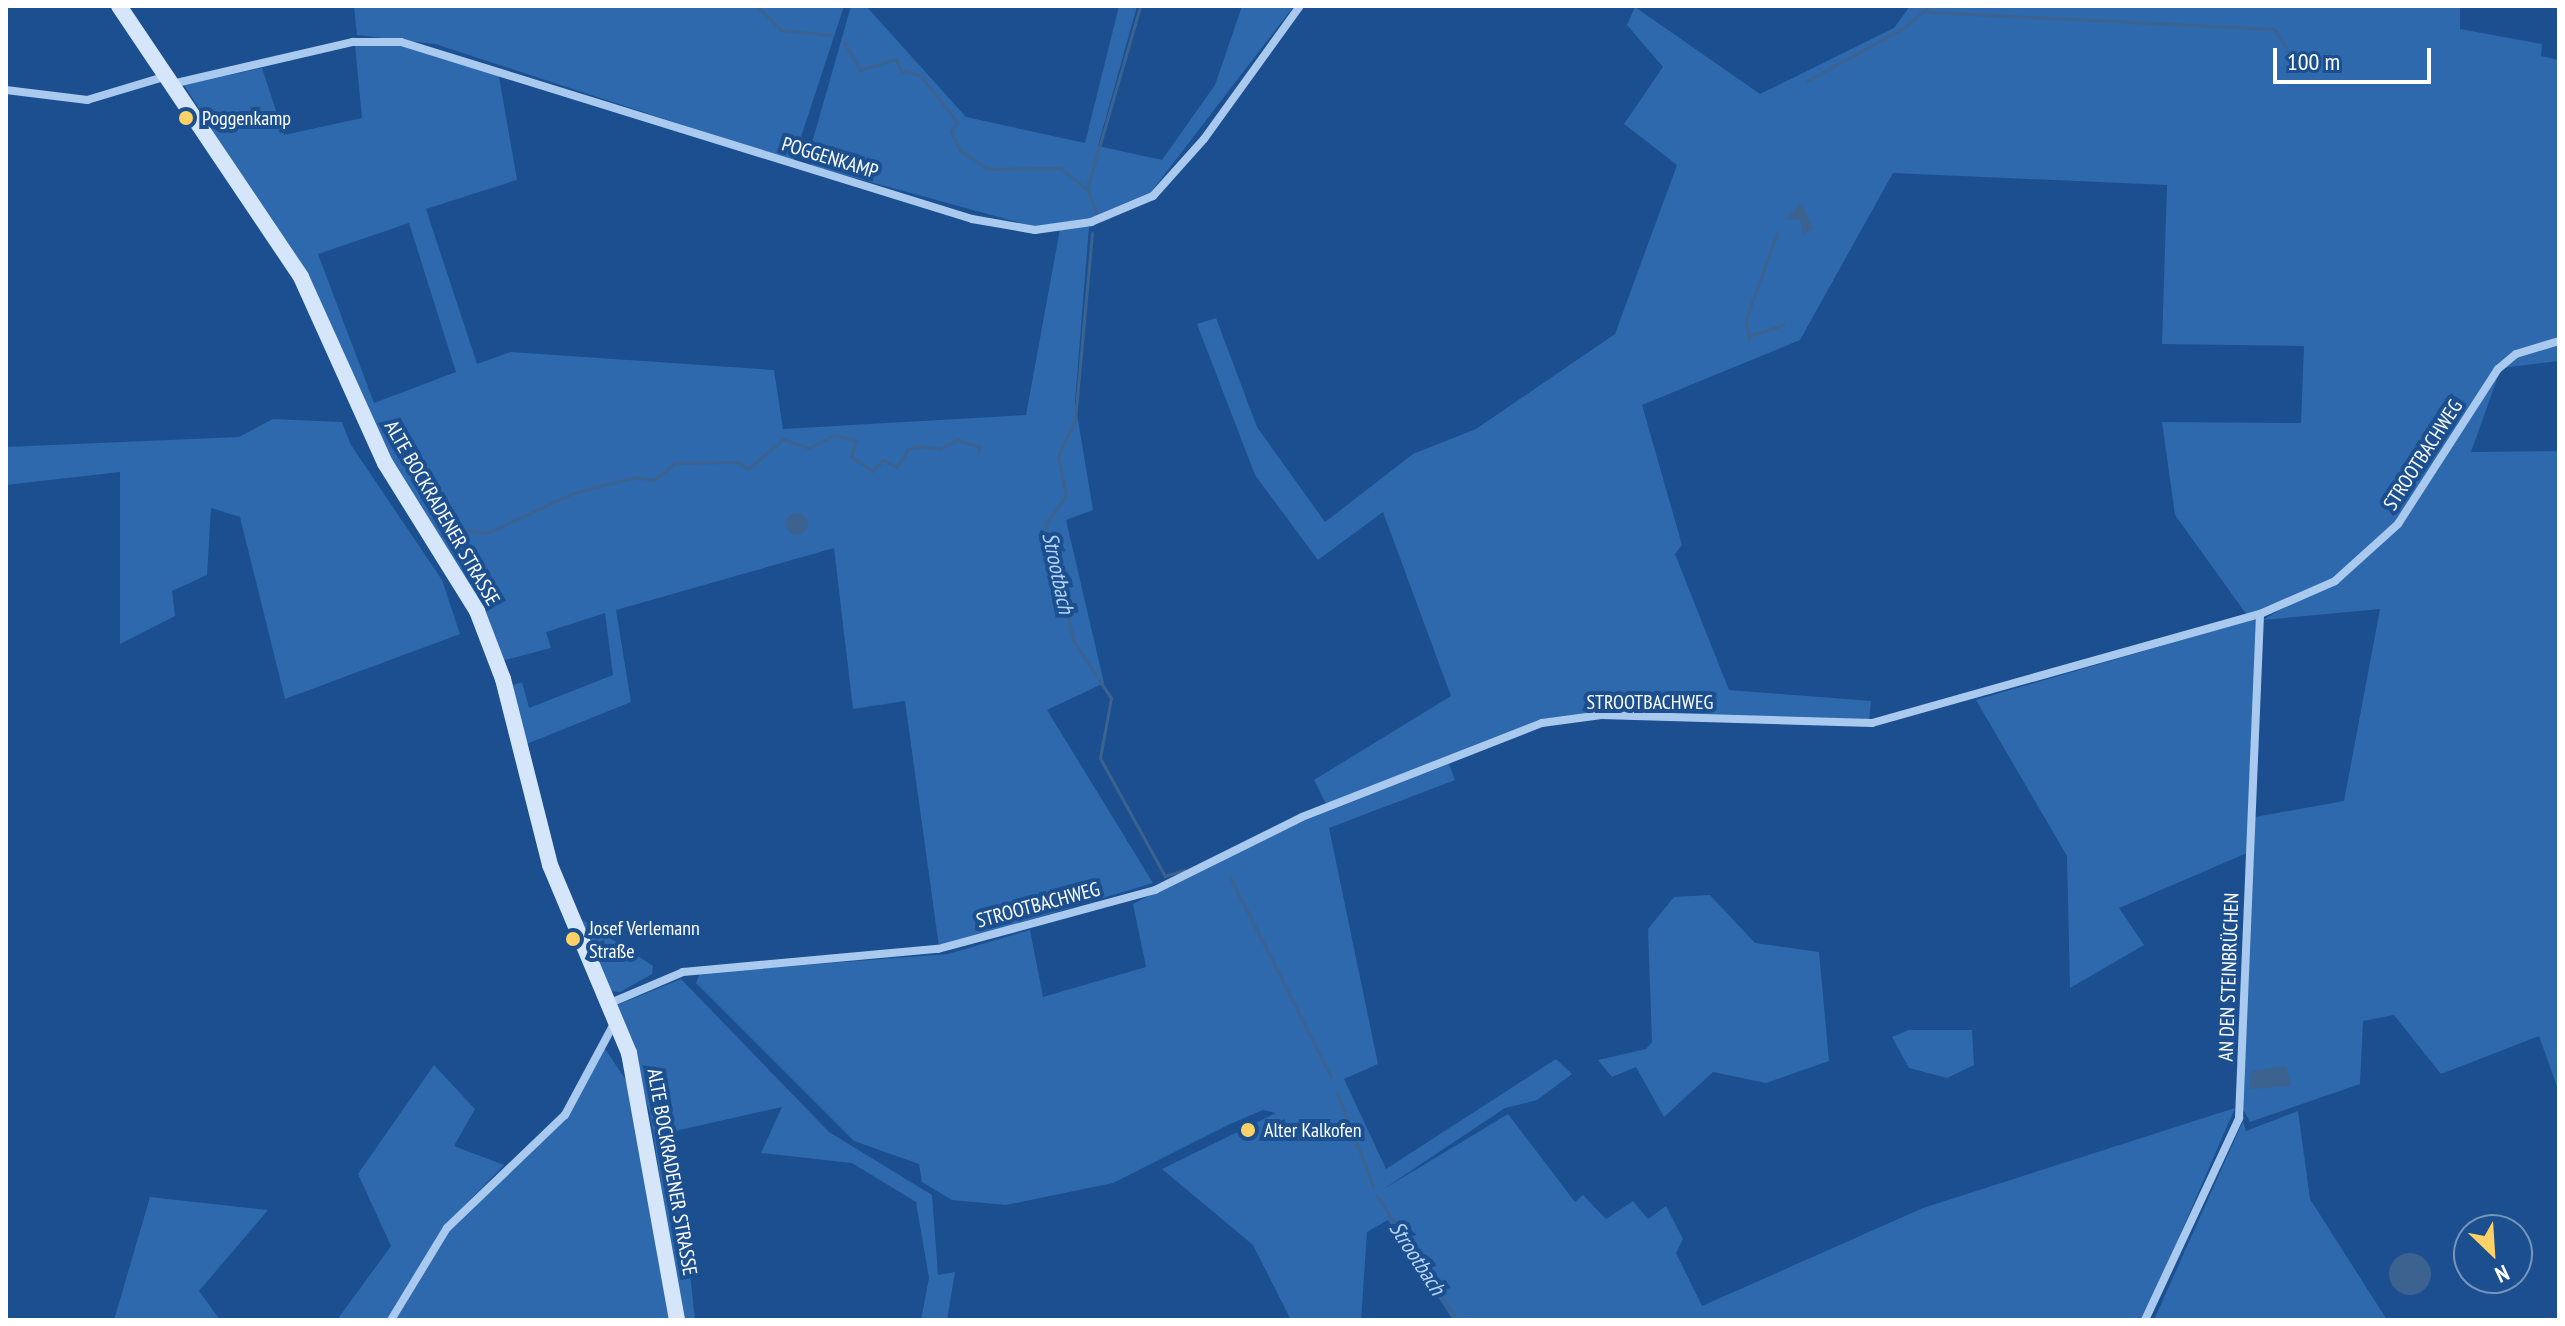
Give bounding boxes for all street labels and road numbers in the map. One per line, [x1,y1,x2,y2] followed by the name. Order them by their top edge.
[779,132,881,184] street label: POGGENKAMP
[2378,395,2468,515] street label: STROOTBACHWEG
[379,416,505,610] street label: ALTE BOCKRADENER STRASSE
[1587,690,1713,714] street label: STROOTBACHWEG
[974,877,1102,933] street label: STROOTBACHWEG
[2214,892,2244,1062] street label: AN DEN STEINBRÜCHEN
[642,1067,702,1277] street label: ALTE BOCKRADENER STRASSE

